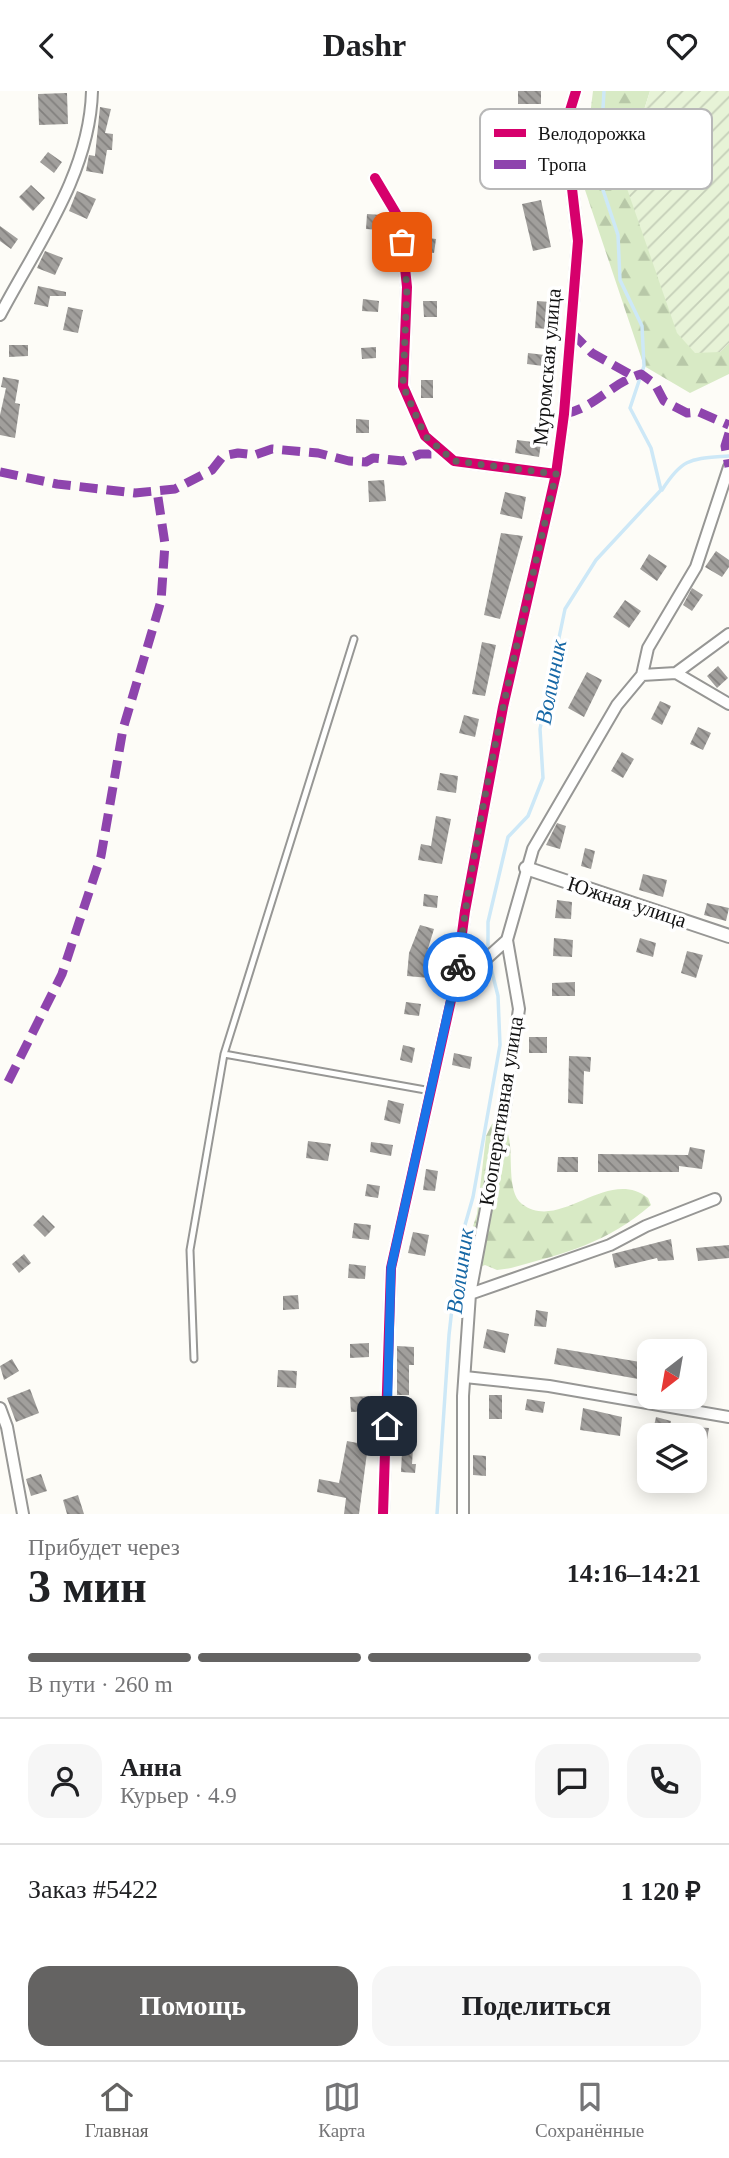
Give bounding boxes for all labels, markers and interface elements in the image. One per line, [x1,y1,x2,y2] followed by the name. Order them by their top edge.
[28,27,66,65] icon: back
[323,27,406,63] text: Dashr
[663,27,701,65] icon: heart
[480,109,712,189] legend
[538,123,646,144] text: Велодорожка
[538,154,587,175] text: Тропа
[372,212,432,272] pin
[383,223,421,261] icon: bag
[528,287,566,447] street label: Муромская улица
[531,637,572,727] water label: Волшник
[564,871,690,933] street label: Южная улица
[423,932,493,1002] courier
[439,948,477,986] icon: bike
[474,1014,528,1207] street label: Кооперативная улица
[442,1226,478,1315] water label: Волшник
[637,1339,707,1409] north arrow
[637,1339,707,1493] map controls
[357,1396,417,1456] pin
[368,1407,406,1445] icon: home
[637,1423,707,1493] button: layers
[28,1535,180,1560] text: Прибудет через
[567,1559,701,1588] text: 14:16–14:21
[28,1561,147,1612] text: 3 мин
[28,1672,173,1697] text: В пути · 260 m
[28,1744,102,1818] button: person
[535,1744,609,1818] button: chat
[627,1744,701,1818] button: phone
[120,1753,182,1782] text: Анна
[120,1783,237,1808] text: Курьер · 4.9
[28,1875,158,1904] text: Заказ #5422
[621,1877,701,1906] text: 1 120 ₽
[28,1966,358,2046] button: Помощь
[372,1966,701,2046] button: Поделиться
[85,2078,149,2142] tab: Главная
[318,2078,365,2142] tab: Карта
[535,2078,644,2142] tab: Сохранённые

